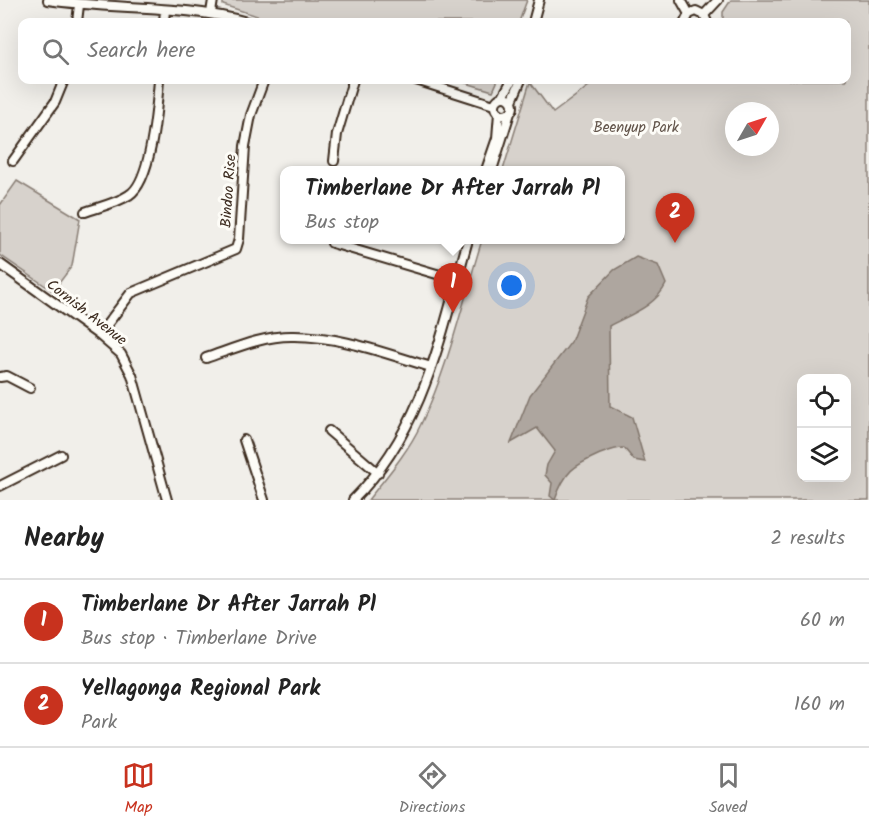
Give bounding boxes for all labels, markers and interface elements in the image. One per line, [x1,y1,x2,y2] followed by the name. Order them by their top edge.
[18,18,851,84] search box
[87,34,195,69] text: Search here
[39,35,72,68] icon: search
[725,102,779,156] north arrow
[593,116,680,140] park label: Beenyup Park
[214,153,244,229] street label: Bindoo Rise
[280,166,625,244] popup
[305,172,600,207] text: Timberlane Dr After Jarrah Pl
[656,194,694,243] pin: 2
[305,207,379,239] text: Bus stop
[434,264,472,313] pin: 1
[497,271,526,300] your location
[41,273,132,352] street label: Cornish Avenue
[797,374,851,482] map controls
[797,374,851,428] button: locate
[797,428,851,482] button: layers
[24,518,104,560] text: Nearby
[770,523,845,555] text: 2 results
[81,588,376,623] text: Timberlane Dr After Jarrah Pl
[40,605,47,637] text: 1
[800,605,845,637] text: 60 m
[81,623,317,655] text: Bus stop · Timberlane Drive
[81,672,320,707] text: Yellagonga Regional Park
[38,689,49,721] text: 2
[794,689,845,721] text: 160 m
[81,707,117,739] text: Park
[122,759,155,820] tab: Map
[399,759,465,820] tab: Directions
[709,759,747,820] tab: Saved

